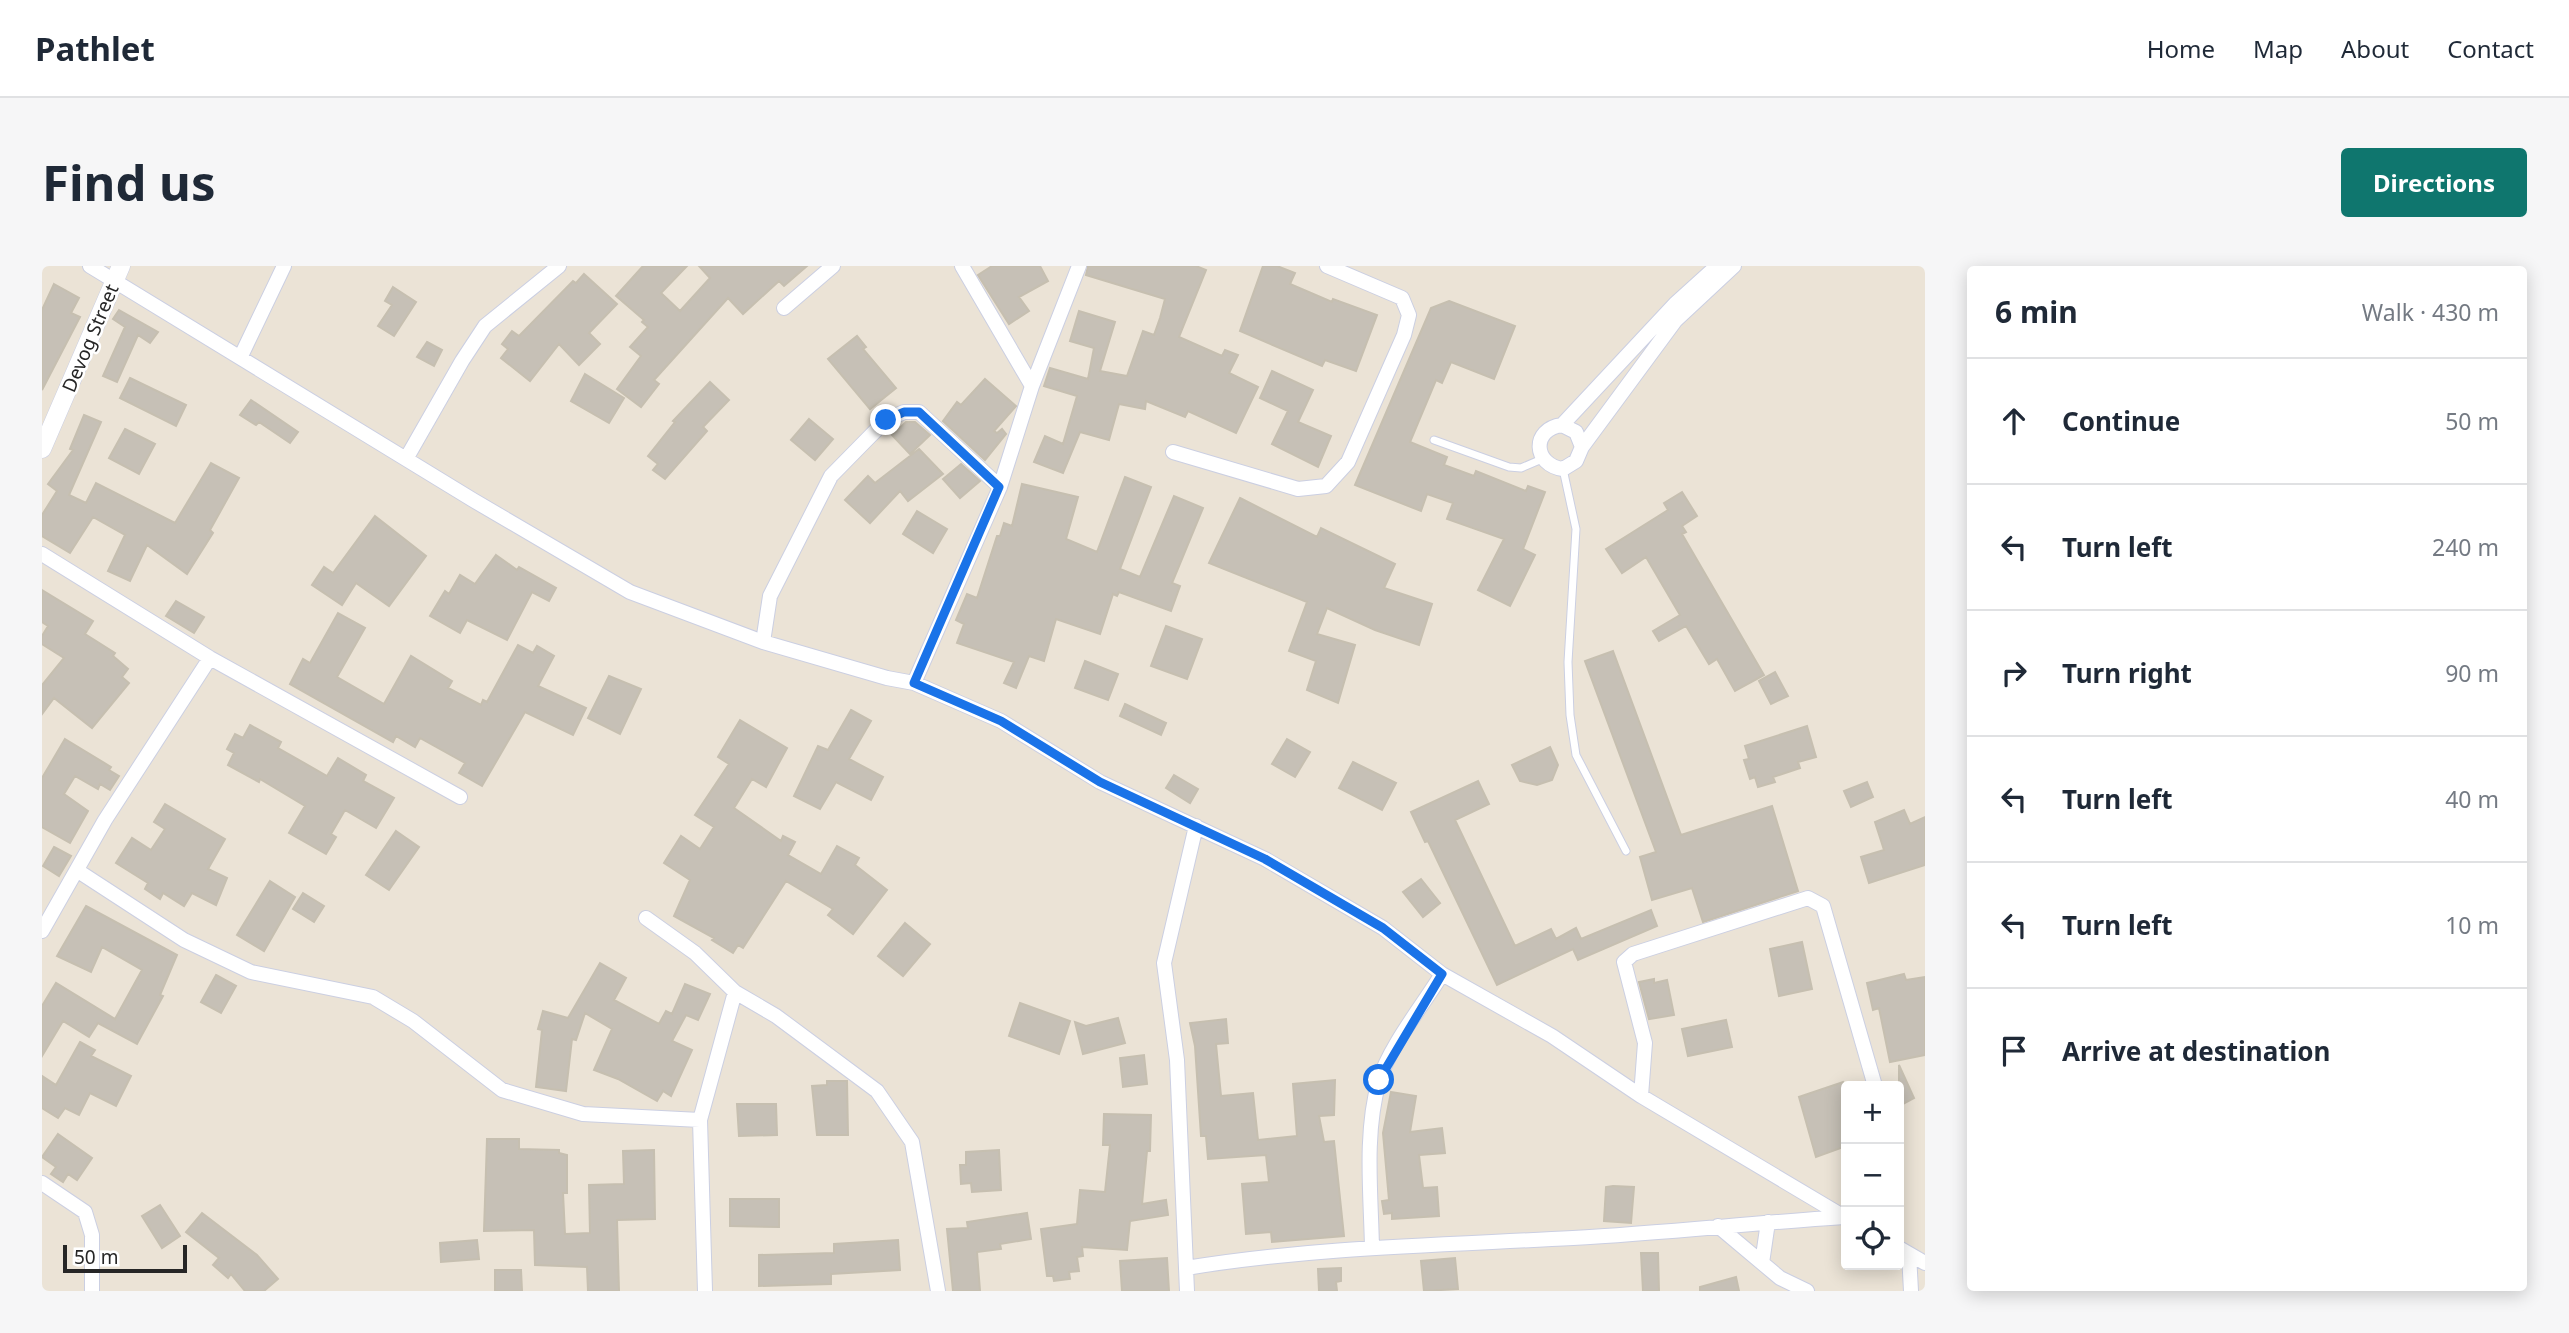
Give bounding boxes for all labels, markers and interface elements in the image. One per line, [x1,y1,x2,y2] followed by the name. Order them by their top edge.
[35,26,155,71] text: Pathlet
[2147,32,2215,65] text: Home
[2253,32,2303,65] text: Map
[2341,32,2409,65] text: About
[2447,32,2534,65] text: Contact
[2341,148,2527,217] button: Directions
[42,149,216,215] text: Find us
[56,280,124,396] street label: Devog Street
[1995,291,2078,332] text: 6 min
[2362,296,2499,328] text: Walk · 430 m
[1995,402,2033,440] icon: ahead
[2062,403,2180,439] text: Continue
[870,404,901,435] route end
[2445,405,2499,437] text: 50 m
[1995,528,2033,566] icon: left
[2062,529,2173,565] text: Turn left
[2432,531,2499,563] text: 240 m
[1995,654,2033,692] icon: right
[2062,655,2192,691] text: Turn right
[2445,657,2499,689] text: 90 m
[1995,780,2033,818] icon: left
[2062,781,2173,817] text: Turn left
[2445,783,2499,815] text: 40 m
[1995,906,2033,944] icon: left
[2062,907,2173,943] text: Turn left
[2445,909,2499,941] text: 10 m
[1995,1032,2033,1070] icon: arrive
[2062,1033,2331,1069] text: Arrive at destination
[1363,1064,1394,1095] route start
[1841,1081,1904,1270] map controls
[1841,1081,1904,1144] button: +
[1841,1144,1904,1207] button: −
[1841,1207,1904,1270] button: locate
[63,1242,187,1274] scale bar
[74,1244,118,1270] text: 50 m

